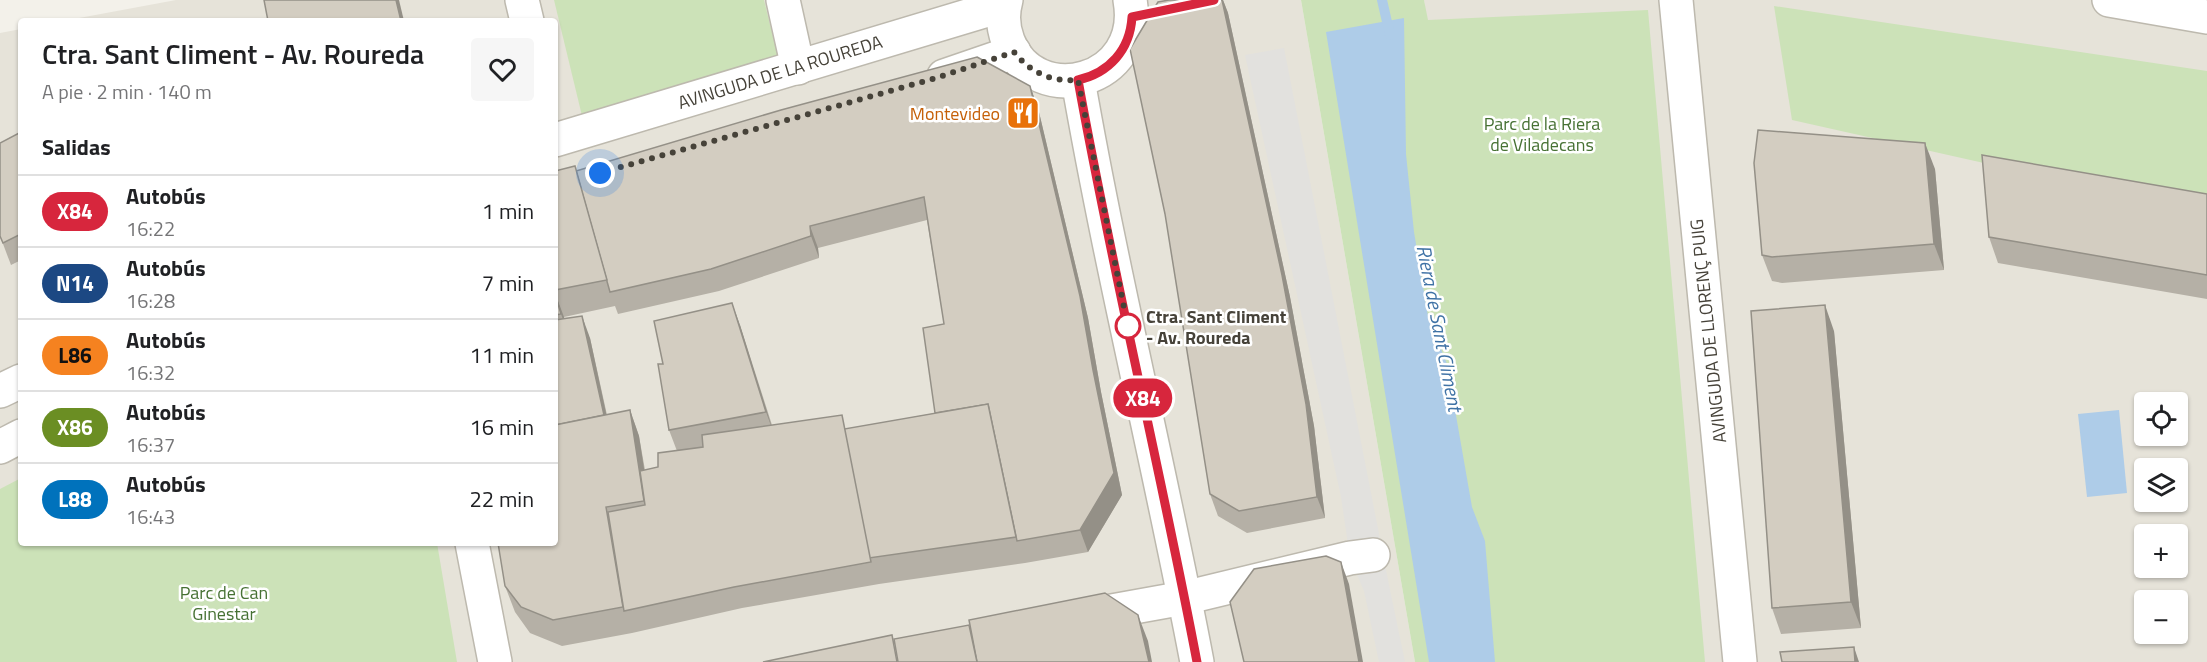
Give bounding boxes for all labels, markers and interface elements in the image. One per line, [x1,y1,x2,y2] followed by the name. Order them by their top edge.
[674,28,886,116] street label: AVINGUDA DE LA ROUREDA
[42,32,424,75] text: Ctra. Sant Climent - Av. Roureda
[471,38,534,101] button: heart
[42,76,212,107] text: A pie · 2 min · 140 m
[1005,95,1041,131] restaurant icon: Montevideo
[910,100,1000,127] place label: Montevideo
[1484,110,1600,158] park label: Parc de la Riera de Viladecans
[42,130,111,164] text: Salidas
[585,158,615,188] your location
[126,179,206,213] text: Autobús
[482,194,534,228] text: 1 min
[57,195,93,227] text: X84
[126,213,175,244] text: 16:22
[1683,218,1733,444] street label: AVINGUDA DE LLORENÇ PUIG
[1409,242,1472,416] water label: Riera de Sant Climent
[126,251,206,285] text: Autobús
[482,266,534,300] text: 7 min
[56,267,94,299] text: N14
[126,285,175,316] text: 16:28
[1146,303,1287,351] place label: Ctra. Sant Climent - Av. Roureda
[1115,313,1141,339] marker: Ctra. Sant Climent - Av. Roureda
[126,323,206,357] text: Autobús
[469,338,534,372] text: 11 min
[58,339,92,371] text: L86
[126,357,175,388] text: 16:32
[1108,378,1178,418] line badge: X84
[1125,382,1161,414] text: X84
[2134,392,2188,644] map controls
[2134,392,2188,446] button: locate
[126,395,206,429] text: Autobús
[469,410,534,444] text: 16 min
[57,411,93,443] text: X86
[126,429,175,460] text: 16:37
[2134,458,2188,512] button: layers
[126,467,206,501] text: Autobús
[469,482,534,516] text: 22 min
[58,483,92,515] text: L88
[126,501,175,532] text: 16:43
[2134,524,2188,578] button: +
[180,579,268,627] park label: Parc de Can Ginestar
[2134,590,2188,644] button: −

